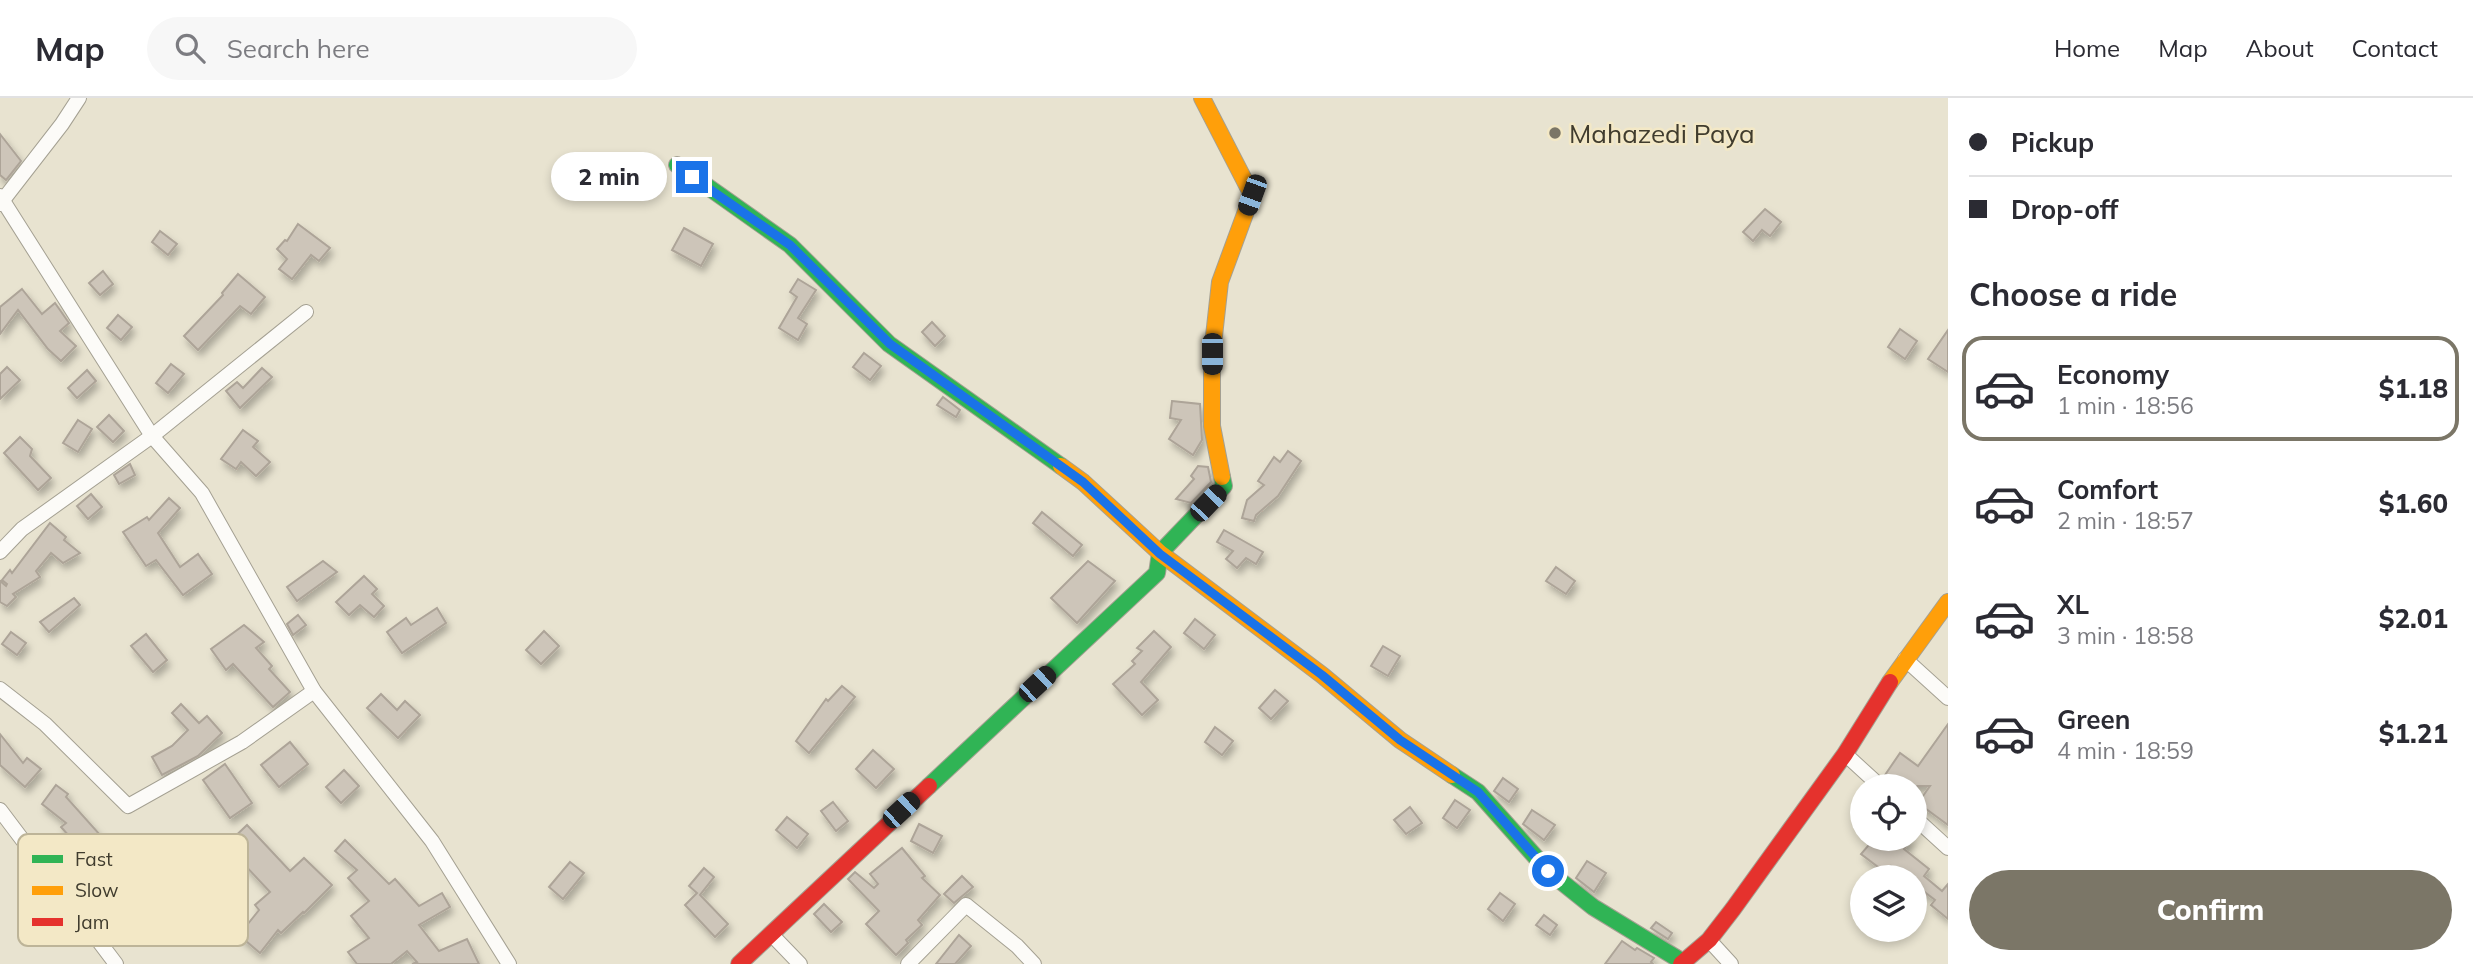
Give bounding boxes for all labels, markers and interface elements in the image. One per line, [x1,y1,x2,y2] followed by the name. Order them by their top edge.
[147,17,637,80] search box
[35,28,105,69] text: Map
[171,29,209,67] icon: search
[227,32,370,65] text: Search here
[2054,33,2120,63] text: Home
[2158,33,2208,63] text: Map
[2246,33,2314,63] text: About
[2352,33,2438,63] text: Contact
[1569,117,1755,150] place label: Mahazedi Paya
[1547,125,1563,141] marker: Mahazedi Paya
[2011,126,2094,159] text: Pickup
[552,153,668,202] callout: 2 min
[676,161,708,193] route end
[578,162,640,191] text: 2 min
[1235,172,1270,218] car
[2011,193,2118,226] text: Drop-off
[1969,274,2177,314] text: Choose a ride
[1202,333,1223,375] car
[1973,357,2036,420] icon: car
[2057,358,2169,391] text: Economy
[2379,372,2448,405] text: $1.18
[2057,391,2194,420] text: 1 min · 18:56
[1973,472,2036,535] icon: car
[2057,473,2158,506] text: Comfort
[1186,481,1231,525] car
[2379,487,2448,520] text: $1.60
[2057,506,2194,535] text: 2 min · 18:57
[1973,587,2036,650] icon: car
[2057,588,2089,621] text: XL
[2379,602,2448,635] text: $2.01
[2057,621,2194,650] text: 3 min · 18:58
[1015,662,1060,706] car
[1973,702,2036,765] icon: car
[2057,703,2130,736] text: Green
[2379,717,2448,750] text: $1.21
[2057,736,2194,765] text: 4 min · 18:59
[1850,774,1927,942] map controls
[1850,774,1927,851] button: locate
[879,788,924,832] car
[18,834,248,946] legend
[75,847,113,871] text: Fast
[1532,855,1564,887] route start
[1850,865,1927,942] button: layers
[1969,870,2452,950] button: Confirm
[75,878,119,902] text: Slow
[75,910,109,934] text: Jam

